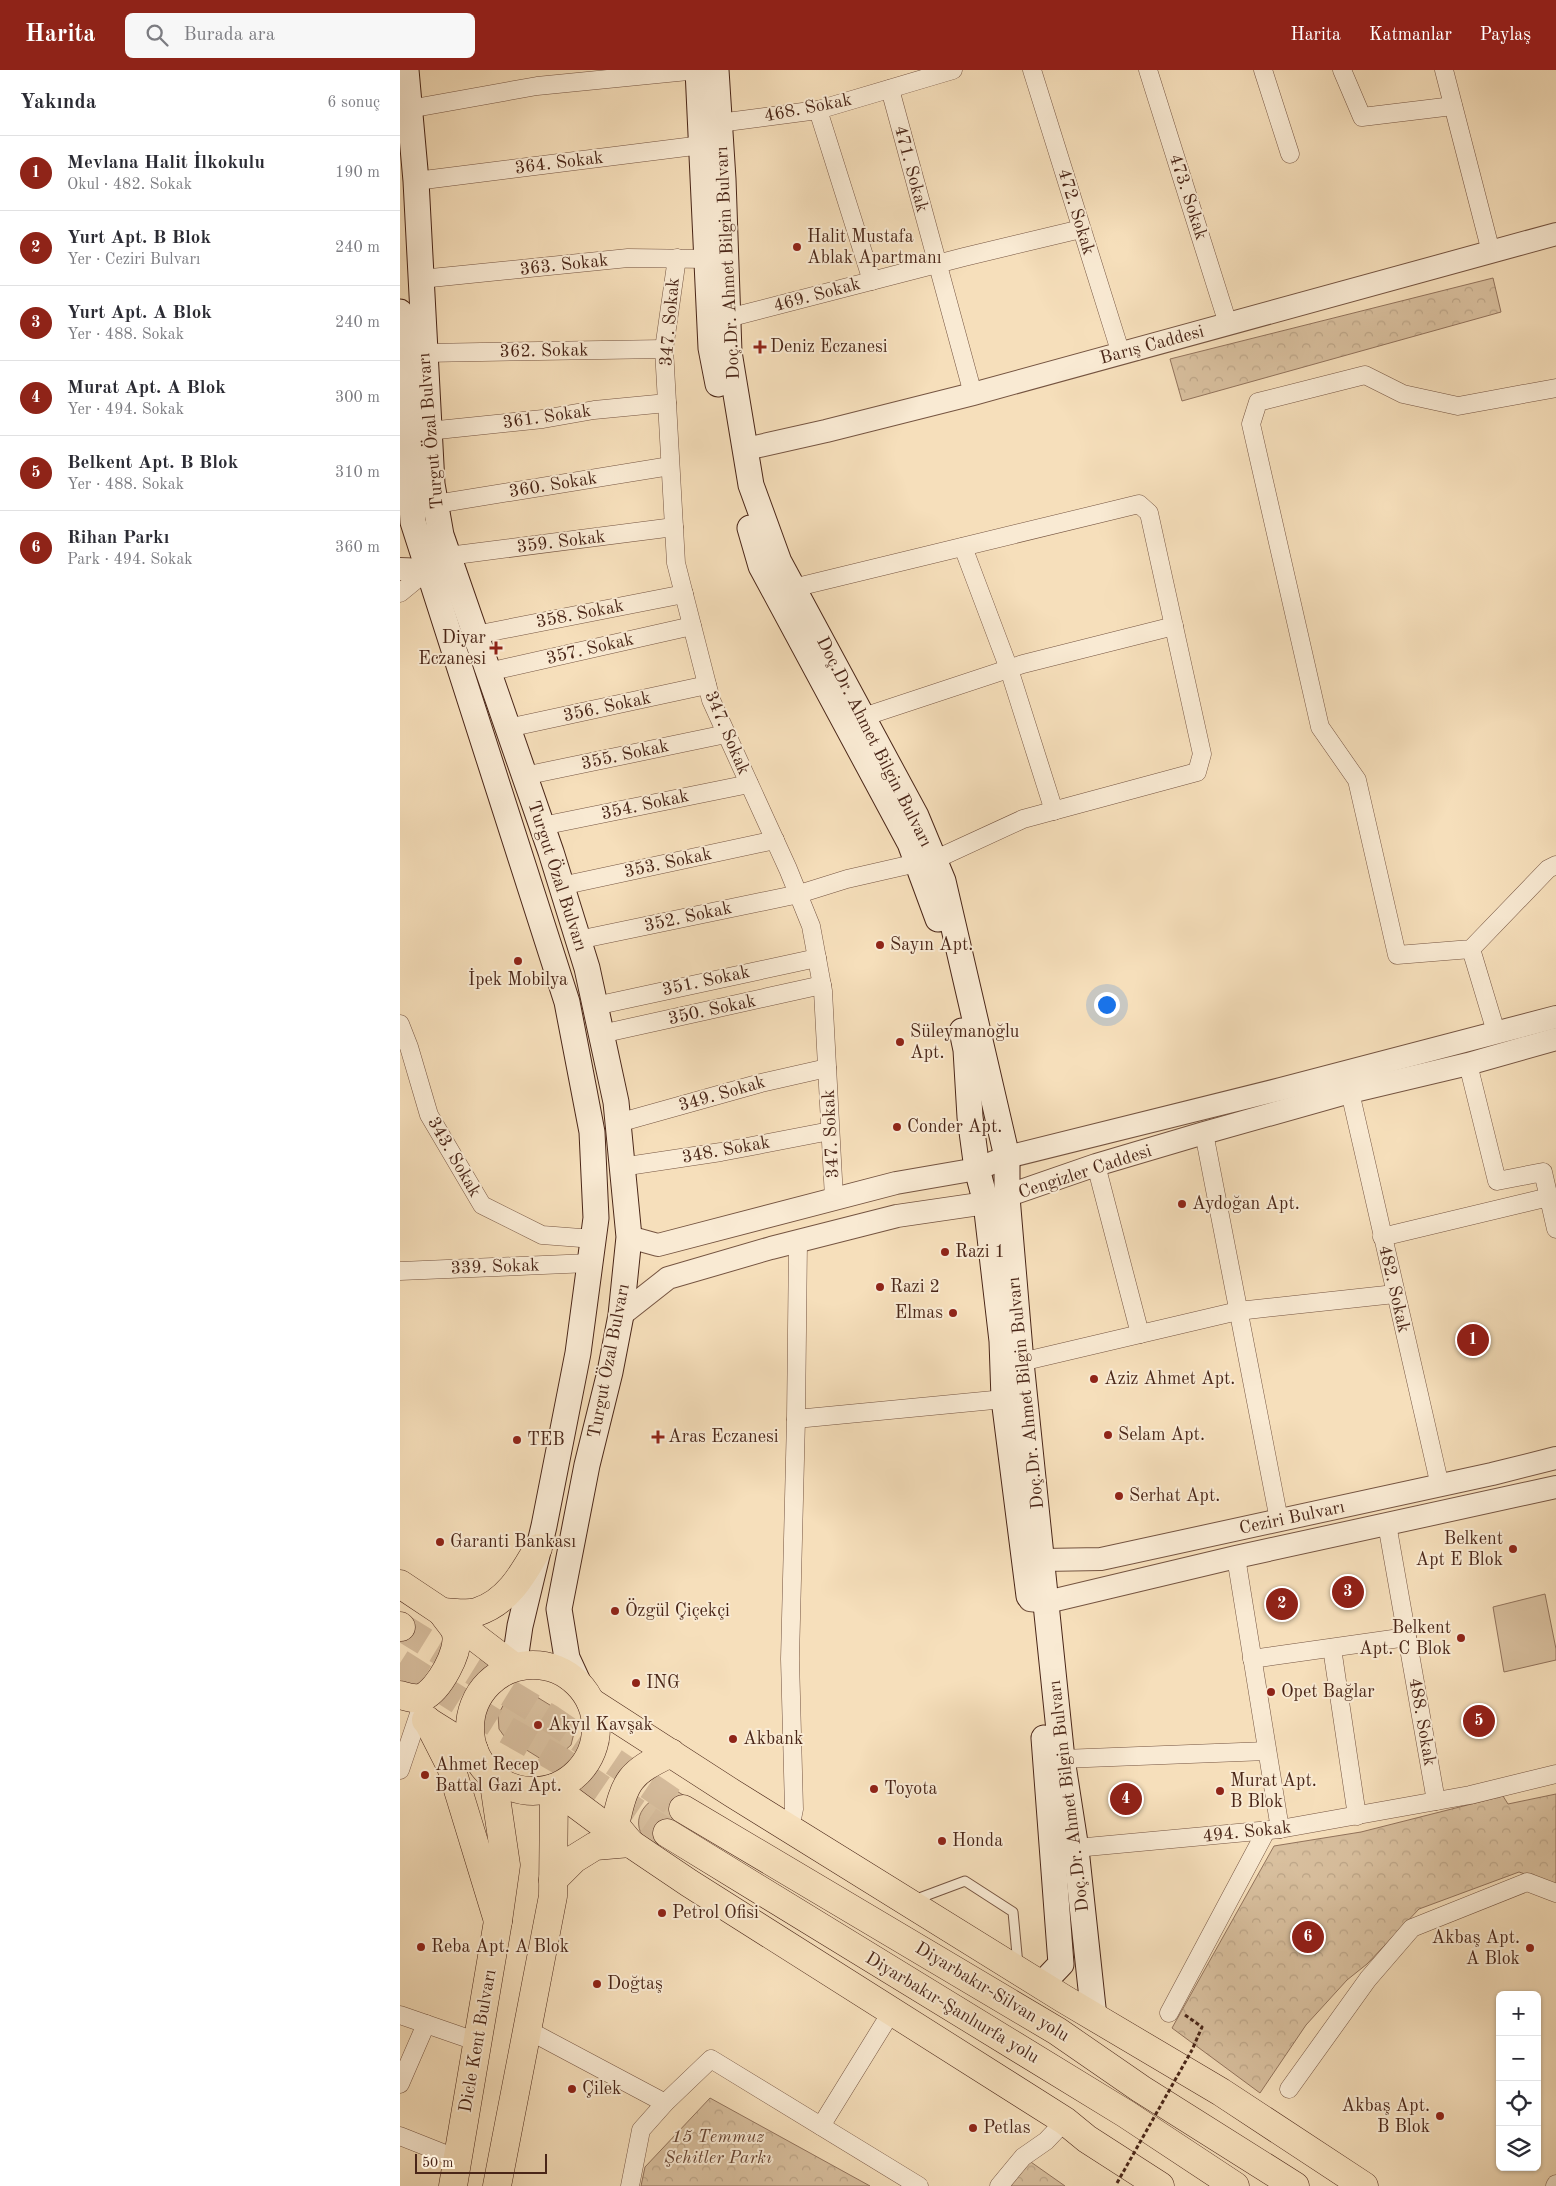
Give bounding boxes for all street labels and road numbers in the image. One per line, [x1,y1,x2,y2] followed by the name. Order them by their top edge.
[763,91,853,125] street label: 468. Sokak
[891,124,931,214] street label: 471. Sokak
[713,146,743,380] street label: Doç.Dr. Ahmet Bilgin Bulvarı
[514,149,604,177] street label: 364. Sokak
[1166,152,1210,242] street label: 473. Sokak
[1054,167,1098,257] street label: 472. Sokak
[519,251,609,279] street label: 363. Sokak
[772,275,862,315] street label: 469. Sokak
[657,277,683,367] street label: 347. Sokak
[1098,322,1206,368] street label: Barış Caddesi
[499,341,589,361] street label: 362. Sokak
[411,352,447,510] street label: Turgut Özal Bulvarı
[502,402,592,432] street label: 361. Sokak
[508,469,598,501] street label: 360. Sokak
[516,528,606,556] street label: 359. Sokak
[535,597,625,631] street label: 358. Sokak
[545,630,635,668] street label: 357. Sokak
[813,634,935,850] street label: Doç.Dr. Ahmet Bilgin Bulvarı
[701,688,753,778] street label: 347. Sokak
[562,689,652,725] street label: 356. Sokak
[580,737,670,773] street label: 355. Sokak
[600,787,690,823] street label: 354. Sokak
[524,797,594,953] street label: Turgut Özal Bulvarı
[623,845,713,881] street label: 353. Sokak
[643,899,733,935] street label: 352. Sokak
[661,963,751,999] street label: 351. Sokak
[667,992,757,1028] street label: 350. Sokak
[677,1073,767,1115] street label: 349. Sokak
[820,1089,842,1179] street label: 347. Sokak
[424,1114,484,1200] street label: 343. Sokak
[681,1133,771,1167] street label: 348. Sokak
[1016,1142,1154,1202] street label: Cengizler Caddesi
[1375,1244,1413,1334] street label: 482. Sokak
[450,1256,540,1278] street label: 339. Sokak
[1005,1276,1047,1510] street label: Doç.Dr. Ahmet Bilgin Bulvarı
[581,1281,633,1440] street label: Turgut Özal Bulvarı
[1238,1498,1347,1538] street label: Ceziri Bulvarı
[1405,1677,1439,1767] street label: 488. Sokak
[1046,1679,1092,1913] street label: Doç.Dr. Ahmet Bilgin Bulvarı
[1202,1818,1292,1846] street label: 494. Sokak
[912,1939,1072,2045] street label: Diyarbakır-Silvan yolu
[862,1949,1042,2067] street label: Diyarbakır-Şanlıurfa yolu
[457,1968,499,2114] street label: Dicle Kent Bulvarı

